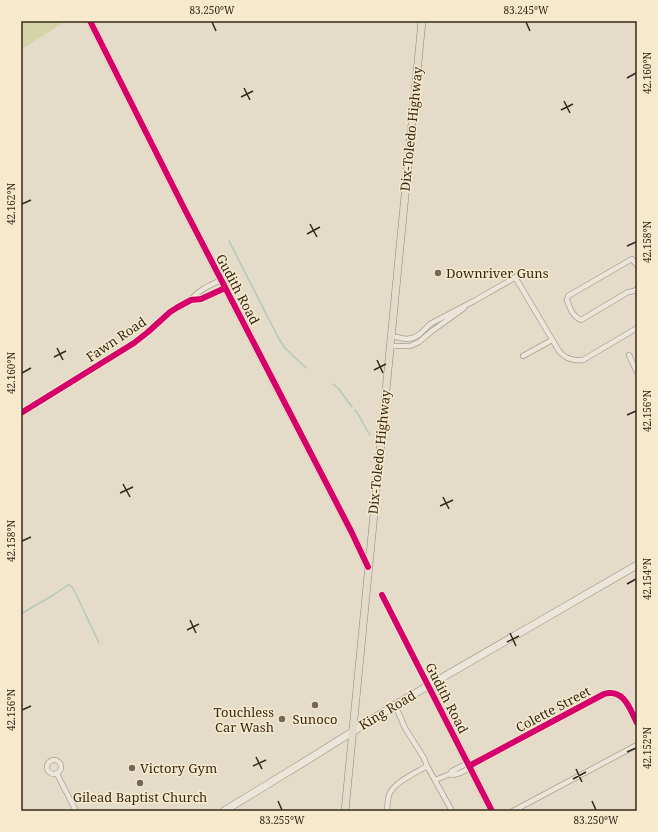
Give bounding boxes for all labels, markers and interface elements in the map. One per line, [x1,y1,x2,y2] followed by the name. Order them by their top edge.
[190,3,235,17] text: 83.250°W
[504,3,549,17] text: 83.245°W
[640,52,654,94] text: 42.160°N
[396,65,427,192] street label: Dix-Toledo Highway
[4,183,18,225] text: 42.162°N
[640,221,654,263] text: 42.158°N
[212,251,264,327] street label: Gudith Road
[446,264,549,282] place label: Downriver Guns
[433,268,443,278] marker: Downriver Guns
[82,312,150,366] street label: Fawn Road
[4,352,18,394] text: 42.160°N
[364,388,395,515] street label: Dix-Toledo Highway
[640,390,654,432] text: 42.156°N
[4,520,18,562] text: 42.158°N
[640,558,654,600] text: 42.154°N
[421,660,473,736] street label: Gudith Road
[512,682,594,736] street label: Colette Street
[355,686,419,734] street label: King Road
[4,689,18,731] text: 42.156°N
[310,700,320,710] marker: Sunoco
[214,703,274,736] place label: Touchless Car Wash
[292,710,338,728] place label: Sunoco
[277,714,287,724] marker: Touchless Car Wash
[640,727,654,769] text: 42.152°N
[140,759,217,777] place label: Victory Gym
[127,763,137,773] marker: Victory Gym
[135,778,145,788] marker: Gilead Baptist Church
[73,788,207,806] place label: Gilead Baptist Church
[260,813,305,827] text: 83.255°W
[574,813,619,827] text: 83.250°W

